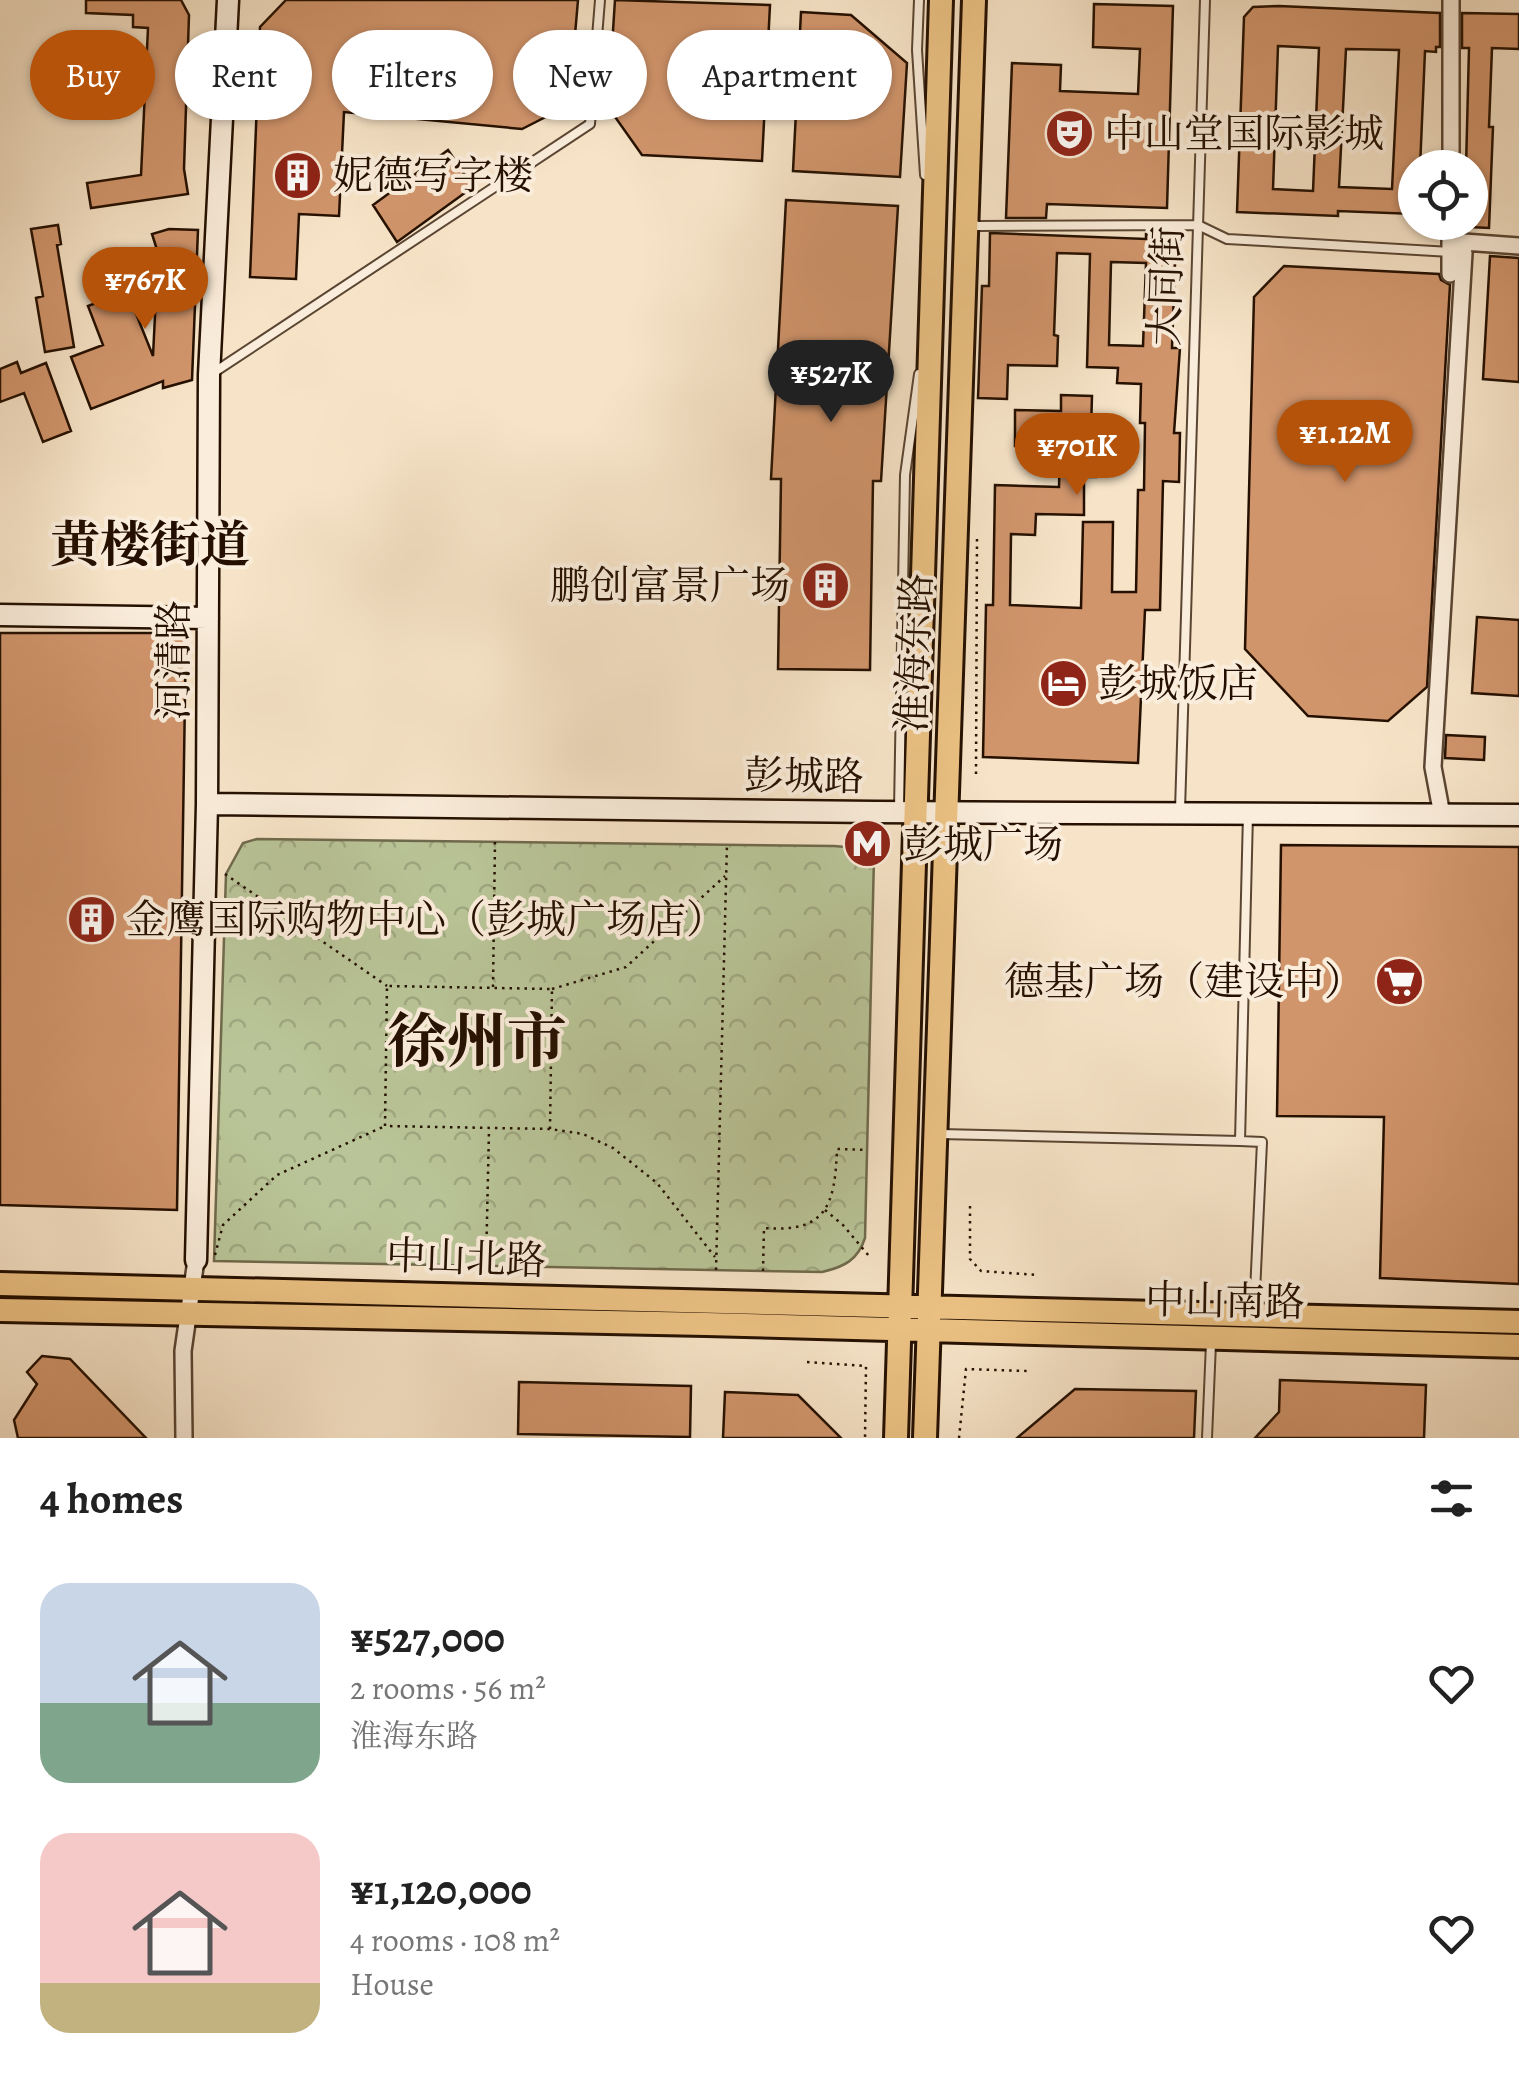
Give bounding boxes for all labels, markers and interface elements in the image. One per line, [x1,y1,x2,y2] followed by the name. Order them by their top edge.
[30,30,155,120] chip: Buy
[175,30,312,120] chip: Rent
[332,30,493,120] chip: Filters
[513,30,647,120] chip: New
[667,30,892,120] chip: Apartment
[1104,106,1384,161] place label: 中山堂国际影城
[1043,107,1095,159] theatre icon: 中山堂国际影城
[333,148,533,203] place label: 妮德写字楼
[272,149,324,201] building icon: 妮德写字楼
[1398,150,1488,240] map controls
[1398,150,1488,240] button: locate
[1136,225,1196,347] street label: 大同街
[75,247,215,332] pin: ¥767K
[104,257,186,301] text: ¥767K
[761,340,901,425] pin: ¥527K
[790,350,872,394] text: ¥527K
[1264,400,1426,485] pin: ¥1.12M
[1299,410,1391,454] text: ¥1.12M
[1007,413,1147,498] pin: ¥701K
[1037,423,1117,467] text: ¥701K
[50,511,250,579] district label: 黄楼街道
[550,558,790,613] place label: 鹏创富景广场
[799,559,851,611] building icon: 鹏创富景广场
[884,572,944,734] street label: 淮海东路
[146,600,201,720] street label: 河清路
[1098,656,1258,711] place label: 彭城饭店
[1037,657,1089,709] hotel icon: 彭城饭店
[744,747,864,805] street label: 彭城路
[903,817,1063,872] place label: 彭城广场
[842,818,894,870] metro station icon: 彭城广场
[126,892,726,947] place label: 金鹰国际购物中心（彭城广场店）
[65,893,117,945] building icon: 金鹰国际购物中心（彭城广场店）
[1004,954,1364,1009] place label: 德基广场（建设中）
[1373,955,1425,1007] supermarket icon: 德基广场（建设中）
[387,1001,567,1083] district label: 徐州市
[385,1228,547,1288] street label: 中山北路
[1145,1272,1305,1330] street label: 中山南路
[40,1470,183,1527] text: 4 homes
[1424,1471,1479,1526] icon: filters
[350,1609,505,1666] text: ¥527,000
[120,1623,240,1743] icon: home
[1424,1656,1479,1711] icon: heart
[350,1666,546,1710] text: 2 rooms · 56 m²
[350,1714,478,1758] text: 淮海东路
[350,1861,532,1918] text: ¥1,120,000
[120,1873,240,1993] icon: home
[1424,1906,1479,1961] icon: heart
[350,1918,560,1962] text: 4 rooms · 108 m²
[350,1962,434,2006] text: House

